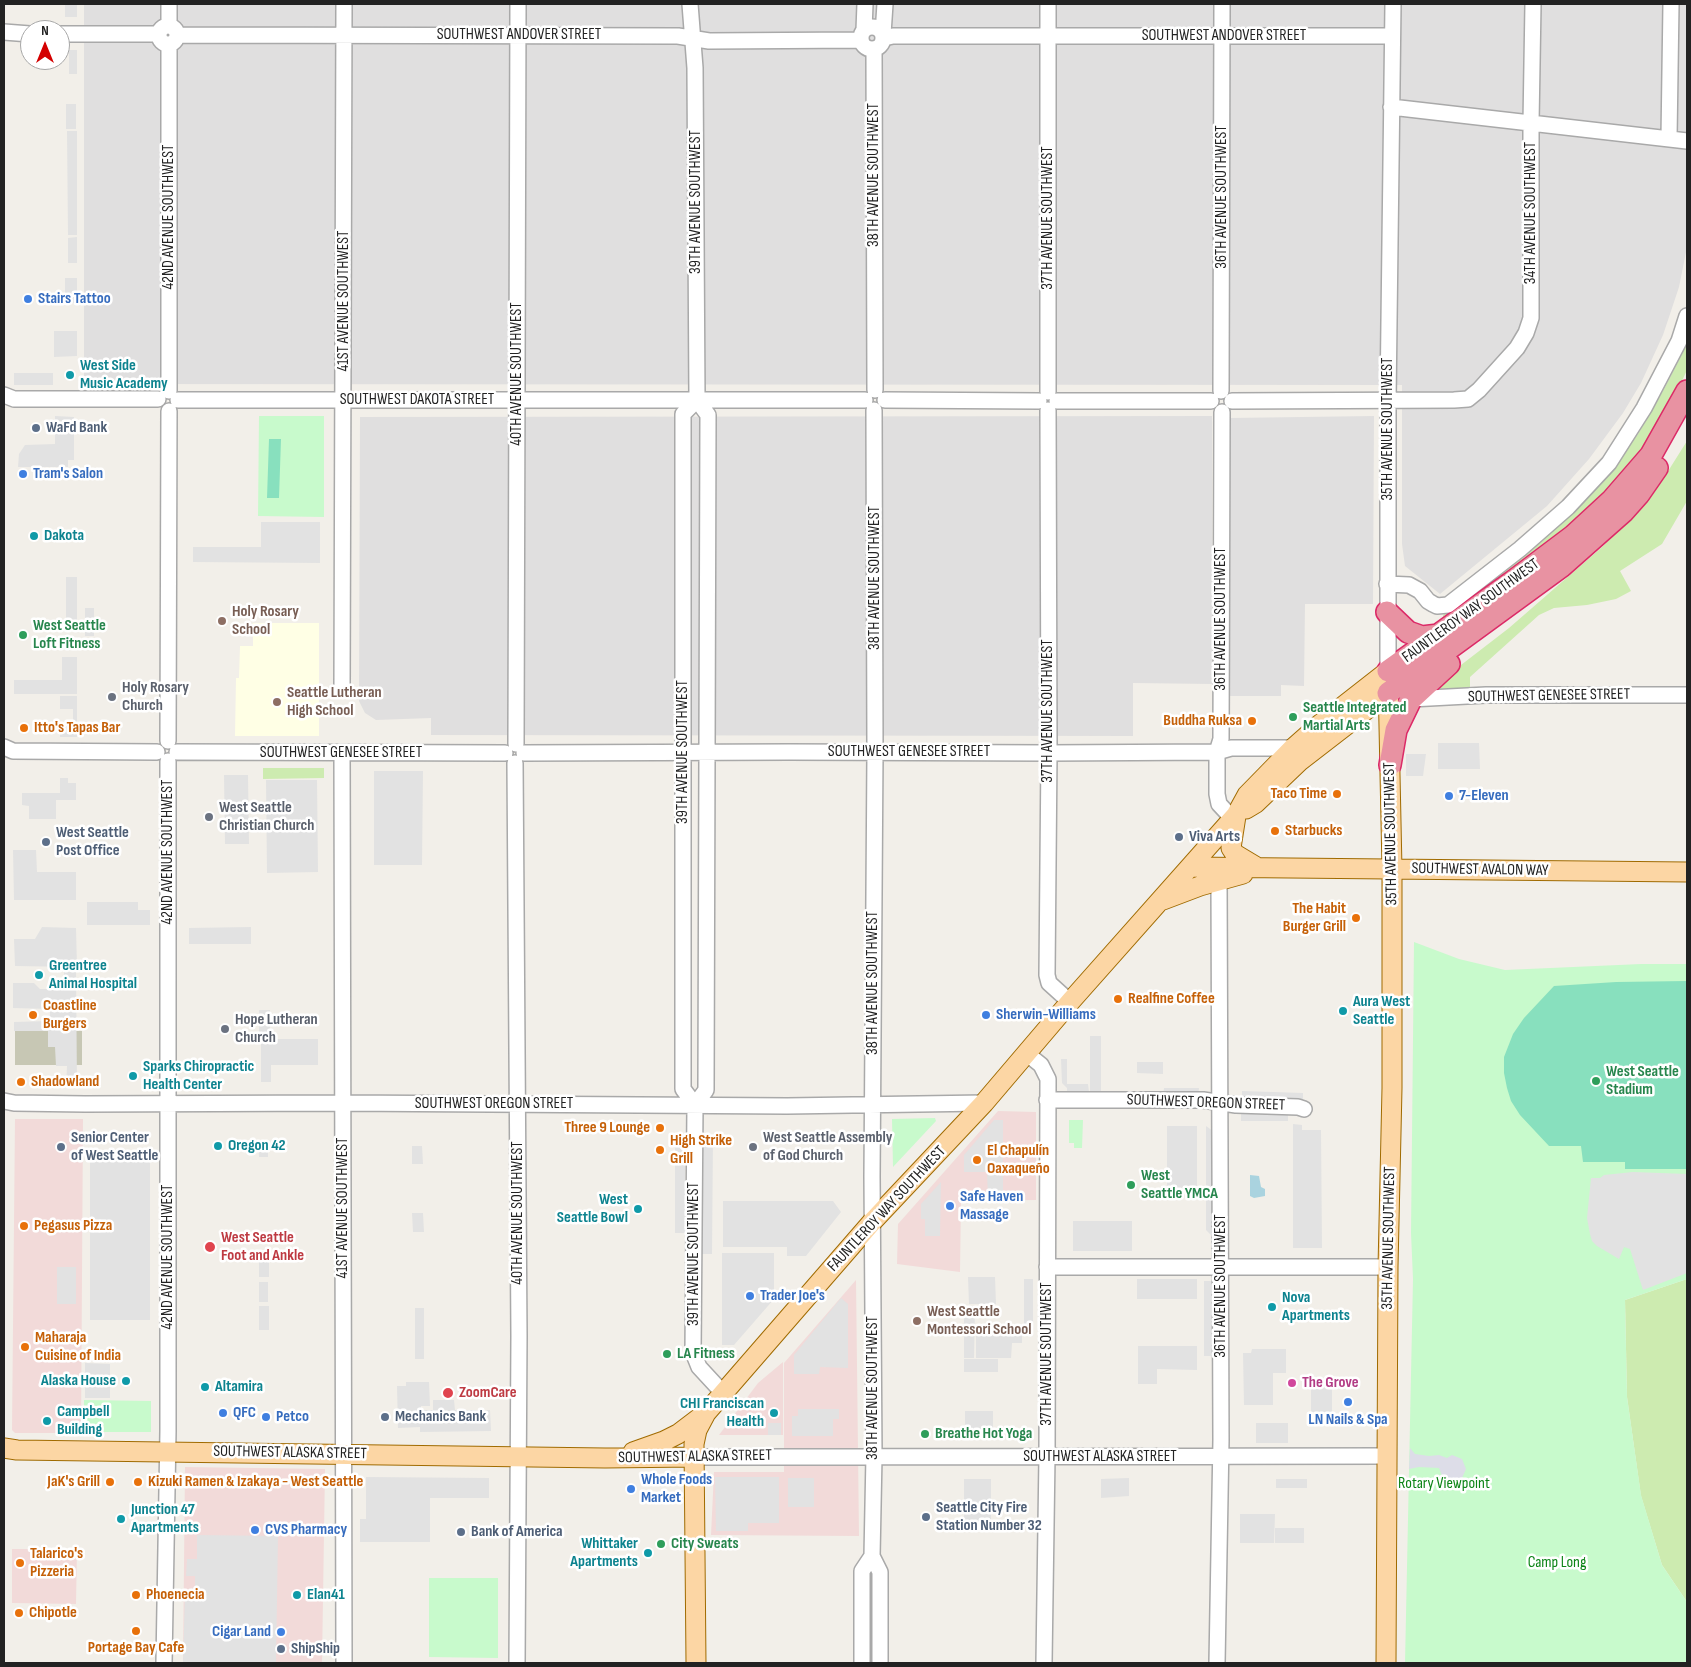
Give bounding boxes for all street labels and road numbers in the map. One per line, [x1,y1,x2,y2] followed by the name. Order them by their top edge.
[437,25,601,45] street label: SOUTHWEST ANDOVER STREET
[1142,26,1306,46] street label: SOUTHWEST ANDOVER STREET
[864,103,884,247] street label: 38TH AVENUE SOUTHWEST
[1212,125,1232,269] street label: 36TH AVENUE SOUTHWEST
[686,130,706,274] street label: 39TH AVENUE SOUTHWEST
[1521,142,1541,284] street label: 34TH AVENUE SOUTHWEST
[159,145,179,289] street label: 42ND AVENUE SOUTHWEST
[1038,146,1058,290] street label: 37TH AVENUE SOUTHWEST
[334,231,354,371] street label: 41ST AVENUE SOUTHWEST
[507,302,527,446] street label: 40TH AVENUE SOUTHWEST
[1378,357,1398,501] street label: 35TH AVENUE SOUTHWEST
[340,390,494,410] street label: SOUTHWEST DAKOTA STREET
[865,506,885,650] street label: 38TH AVENUE SOUTHWEST
[1211,547,1231,691] street label: 36TH AVENUE SOUTHWEST
[1399,555,1543,667] street label: FAUNTLEROY WAY SOUTHWEST
[1038,639,1058,783] street label: 37TH AVENUE SOUTHWEST
[673,680,693,824] street label: 39TH AVENUE SOUTHWEST
[1468,685,1630,707] street label: SOUTHWEST GENESEE STREET
[828,742,990,762] street label: SOUTHWEST GENESEE STREET
[260,743,422,763] street label: SOUTHWEST GENESEE STREET
[1380,762,1402,906] street label: 35TH AVENUE SOUTHWEST
[158,780,178,924] street label: 42ND AVENUE SOUTHWEST
[1411,859,1549,881] street label: SOUTHWEST AVALON WAY
[863,911,883,1055] street label: 38TH AVENUE SOUTHWEST
[1126,1091,1286,1115] street label: SOUTHWEST OREGON STREET
[415,1094,573,1114] street label: SOUTHWEST OREGON STREET
[333,1138,353,1278] street label: 41ST AVENUE SOUTHWEST
[508,1141,528,1285] street label: 40TH AVENUE SOUTHWEST
[824,1142,950,1276] street label: FAUNTLEROY WAY SOUTHWEST
[1378,1166,1400,1310] street label: 35TH AVENUE SOUTHWEST
[684,1182,704,1326] street label: 39TH AVENUE SOUTHWEST
[158,1185,178,1329] street label: 42ND AVENUE SOUTHWEST
[1211,1214,1231,1358] street label: 36TH AVENUE SOUTHWEST
[1037,1282,1057,1426] street label: 37TH AVENUE SOUTHWEST
[863,1316,883,1460] street label: 38TH AVENUE SOUTHWEST
[213,1442,367,1464] street label: SOUTHWEST ALASKA STREET
[618,1446,772,1468] street label: SOUTHWEST ALASKA STREET
[1023,1447,1177,1467] street label: SOUTHWEST ALASKA STREET

